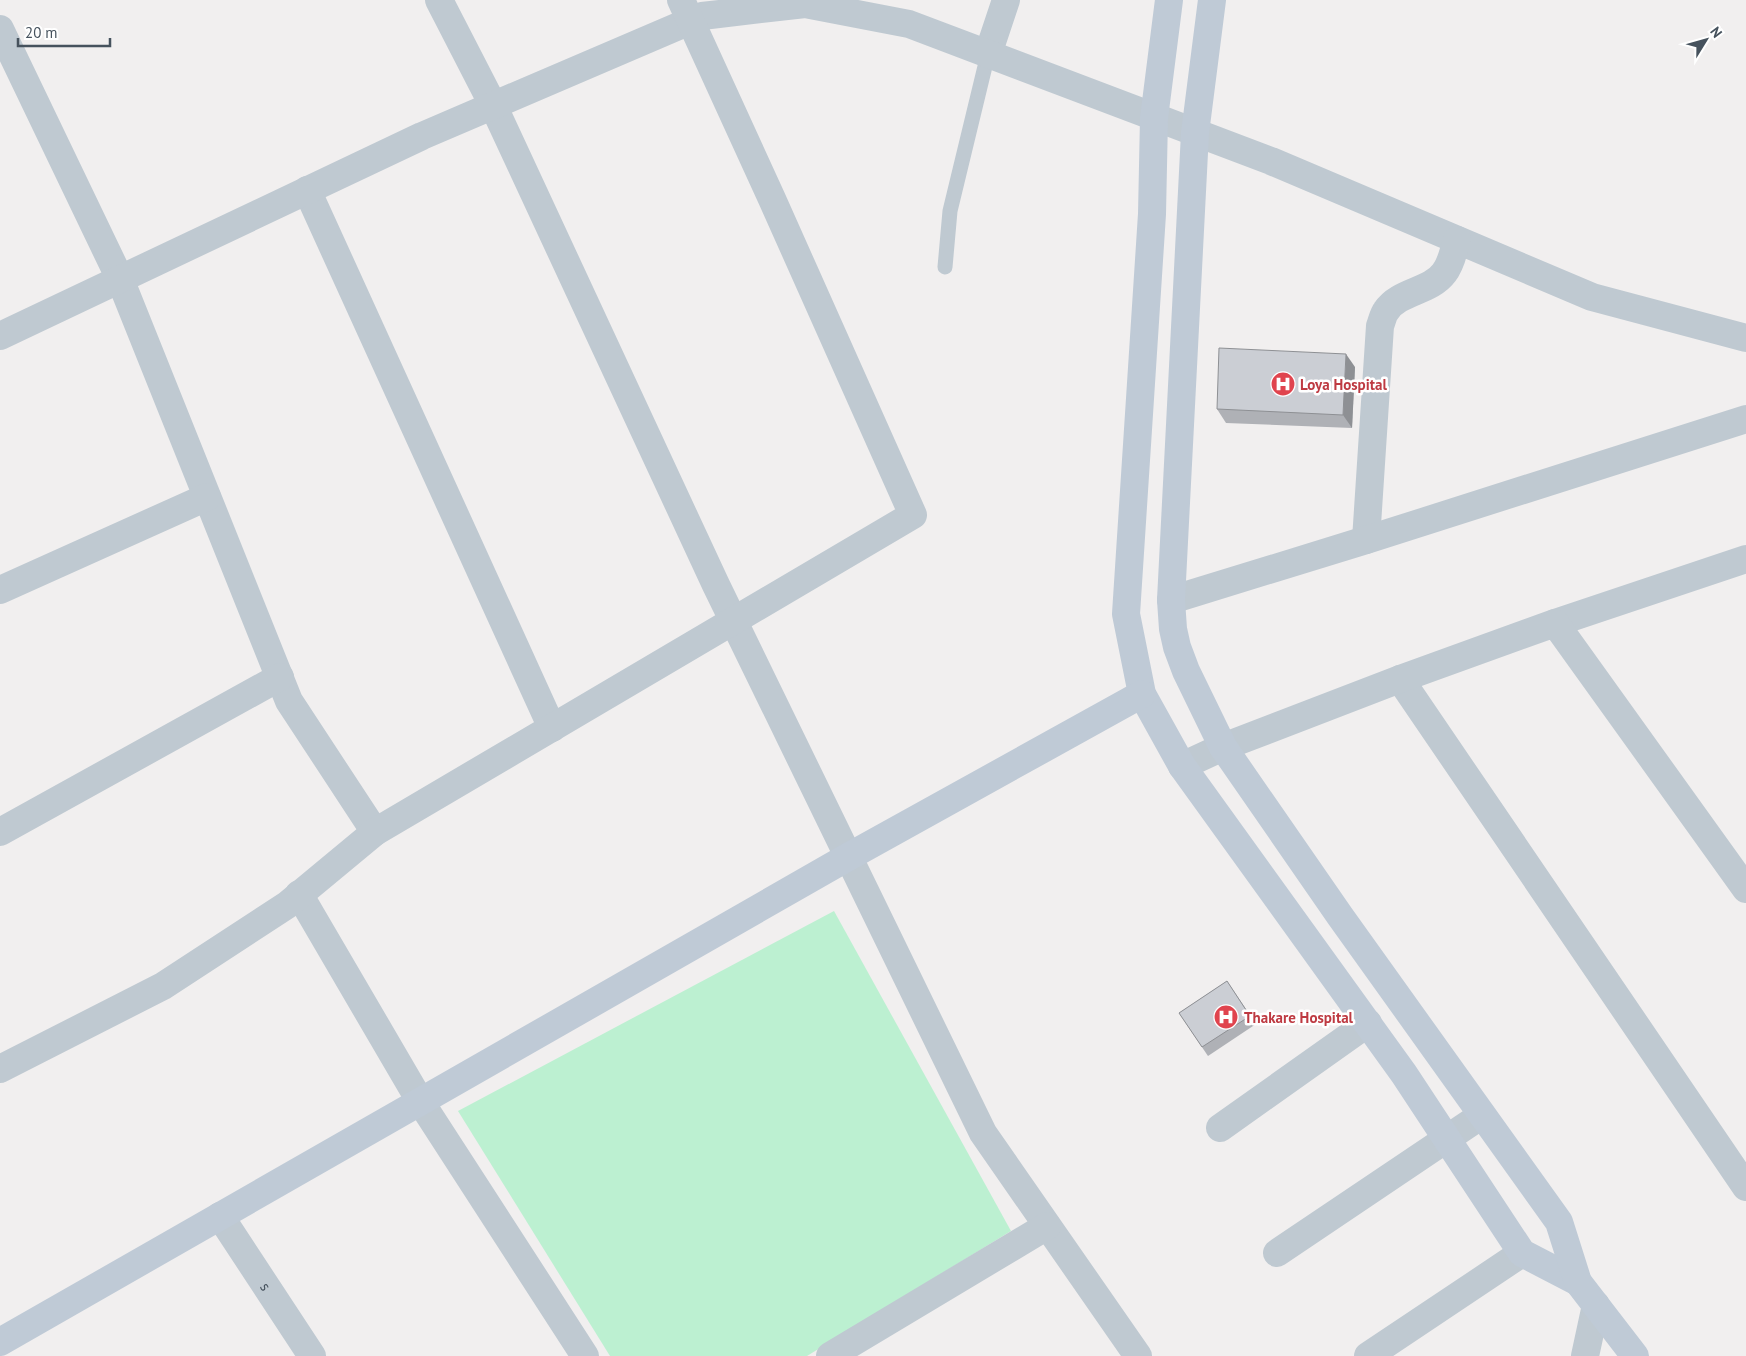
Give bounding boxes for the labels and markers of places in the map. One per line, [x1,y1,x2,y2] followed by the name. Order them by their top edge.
[1270,371,1296,397] hospital icon: Loya Hospital
[1300,375,1387,394] place label: Loya Hospital
[1213,1004,1239,1030] hospital icon: Thakare Hospital
[1244,1008,1354,1027] place label: Thakare Hospital

